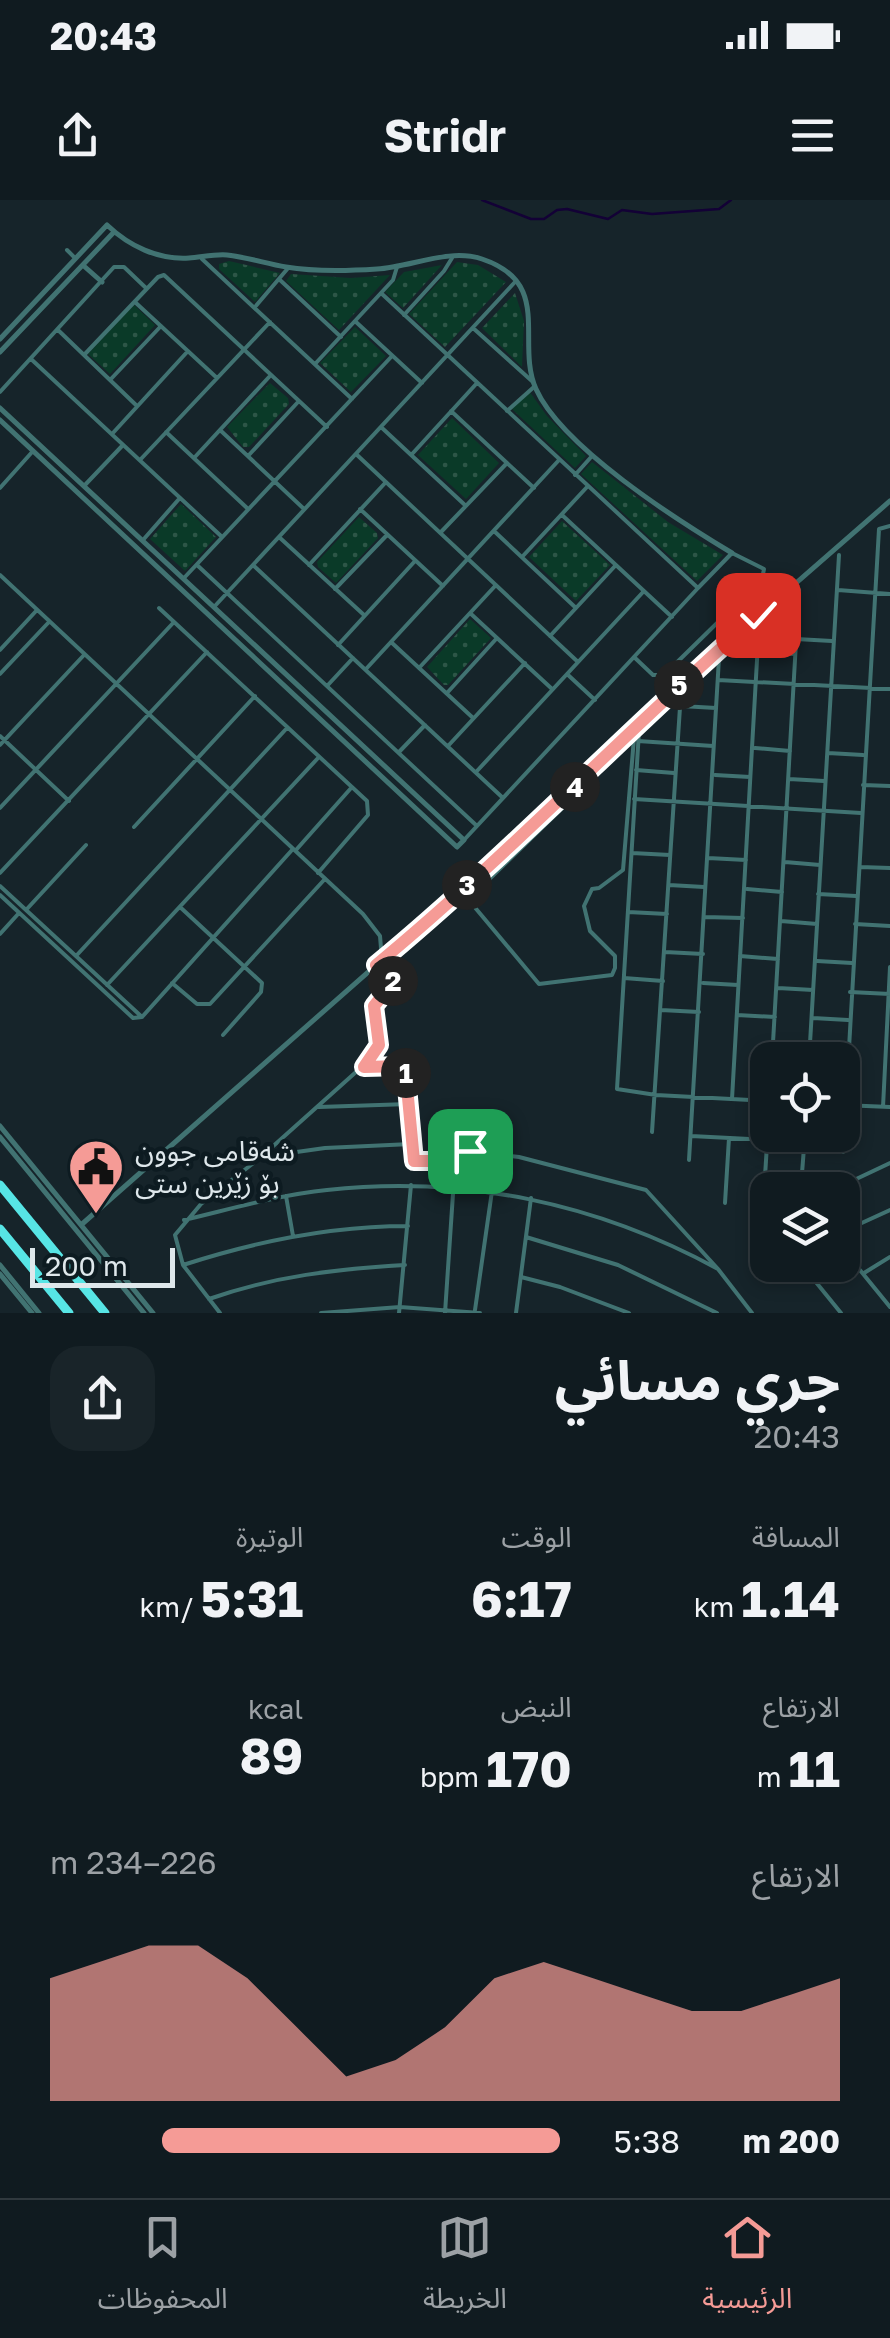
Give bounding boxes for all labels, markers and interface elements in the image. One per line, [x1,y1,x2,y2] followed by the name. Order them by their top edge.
[50,13,157,58] text: 20:43
[50,108,105,163] icon: share
[384,108,506,162] text: Stridr
[785,108,840,163] icon: menu
[716,573,801,658] pin
[731,588,786,643] icon: check
[654,660,704,710] pin: 5
[670,668,688,701] text: 5
[550,762,600,812] pin: 4
[566,770,584,803] text: 4
[442,860,492,910] pin: 3
[458,868,476,901] text: 3
[368,956,418,1006] pin: 2
[384,964,402,997] text: 2
[750,1042,860,1282] map controls
[750,1042,860,1152] button: locate
[381,1048,431,1098] pin: 1
[399,1056,413,1089] text: 1
[428,1109,513,1194] pin
[443,1124,498,1179] icon: arrive
[135,1134,295,1200] place label: شەقامی جوون بۆ زێرین ستی
[66,1137,126,1216] public building icon: شەقامی جوون بۆ زێرین ستی
[750,1172,860,1282] button: layers
[30,1243,175,1288] scale bar
[45,1249,128,1282] text: 200 m
[50,1346,155,1451] button: share
[555,1346,840,1412] text: جري مسائي
[754,1417,840,1455] text: 20:43
[236,1520,303,1553] text: الوتيرة
[501,1520,572,1553] text: الوقت
[752,1520,840,1553] text: المسافة
[201,1568,303,1628] text: 5:31
[471,1568,572,1628] text: 6:17
[741,1568,840,1628] text: 1.14
[140,1590,201,1623] text: /km
[694,1590,741,1623] text: km
[501,1690,572,1723] text: النبض
[763,1690,840,1723] text: الارتفاع
[248,1692,303,1725] text: kcal
[240,1725,303,1785] text: 89
[486,1738,572,1798] text: 170
[789,1738,840,1798] text: 11
[420,1760,486,1793] text: bpm
[757,1760,789,1793] text: m
[50,1843,217,1881] text: 226–234 m
[752,1856,840,1894] text: الارتفاع
[614,2122,680,2160] text: 5:38
[743,2122,840,2160] text: 200 m
[98,2210,228,2329] tab: المحفوظات
[423,2210,507,2329] tab: الخريطة
[702,2210,792,2329] tab: الرئيسية

